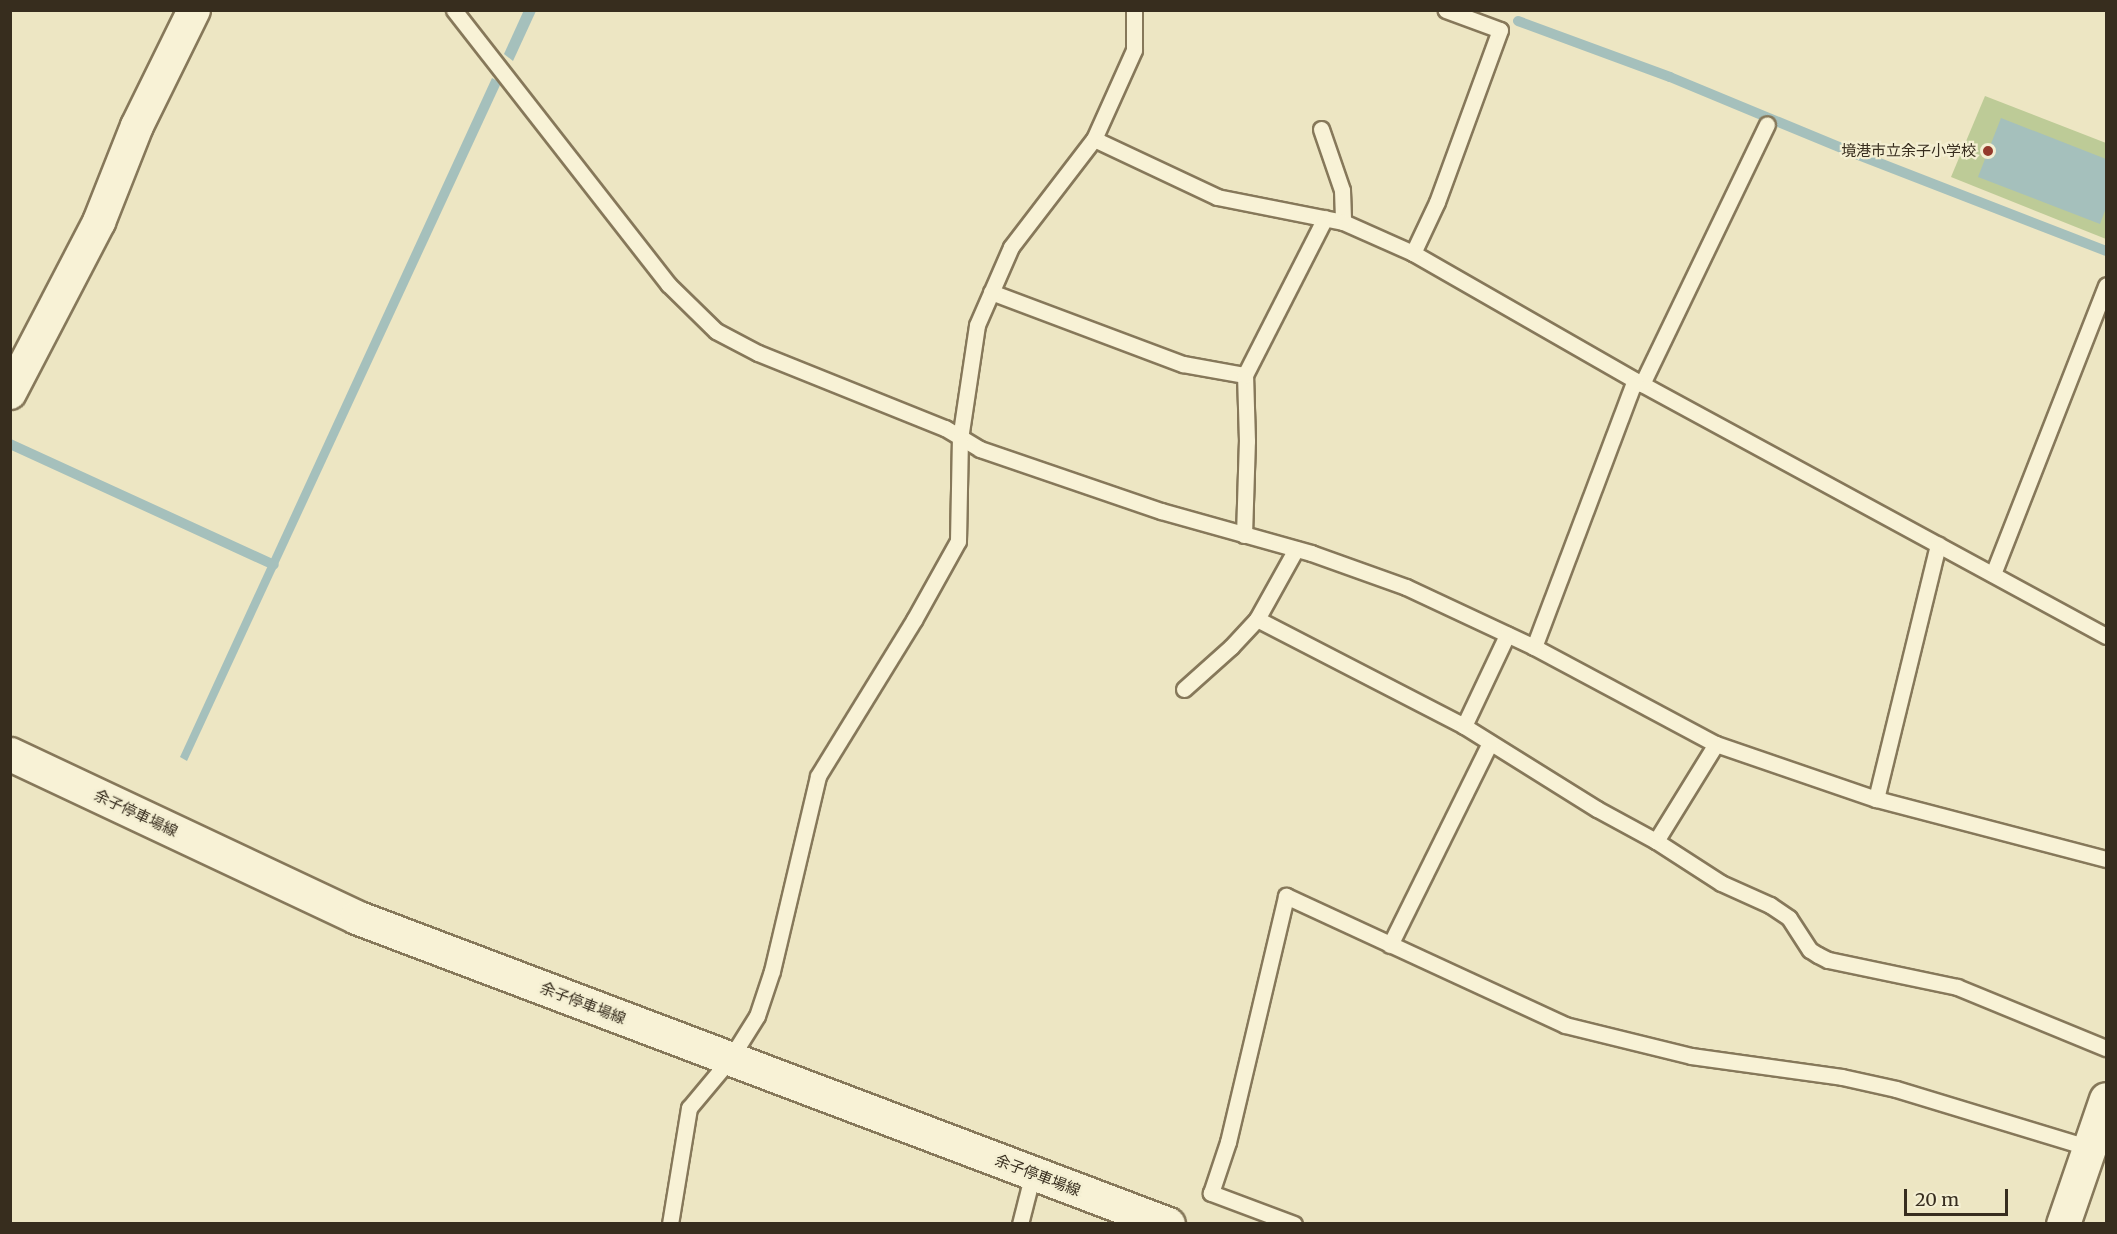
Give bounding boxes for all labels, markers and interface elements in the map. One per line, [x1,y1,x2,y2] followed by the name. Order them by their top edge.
[1841,142,1976,160] place label: 境港市立余子小学校
[1981,144,1995,158] marker: 境港市立余子小学校
[91,786,181,840] street label: 余子停車場線
[538,978,628,1028] street label: 余子停車場線
[993,1150,1083,1200] street label: 余子停車場線
[1907,1177,2010,1215] scale bar
[1915,1188,1959,1211] text: 20 m

